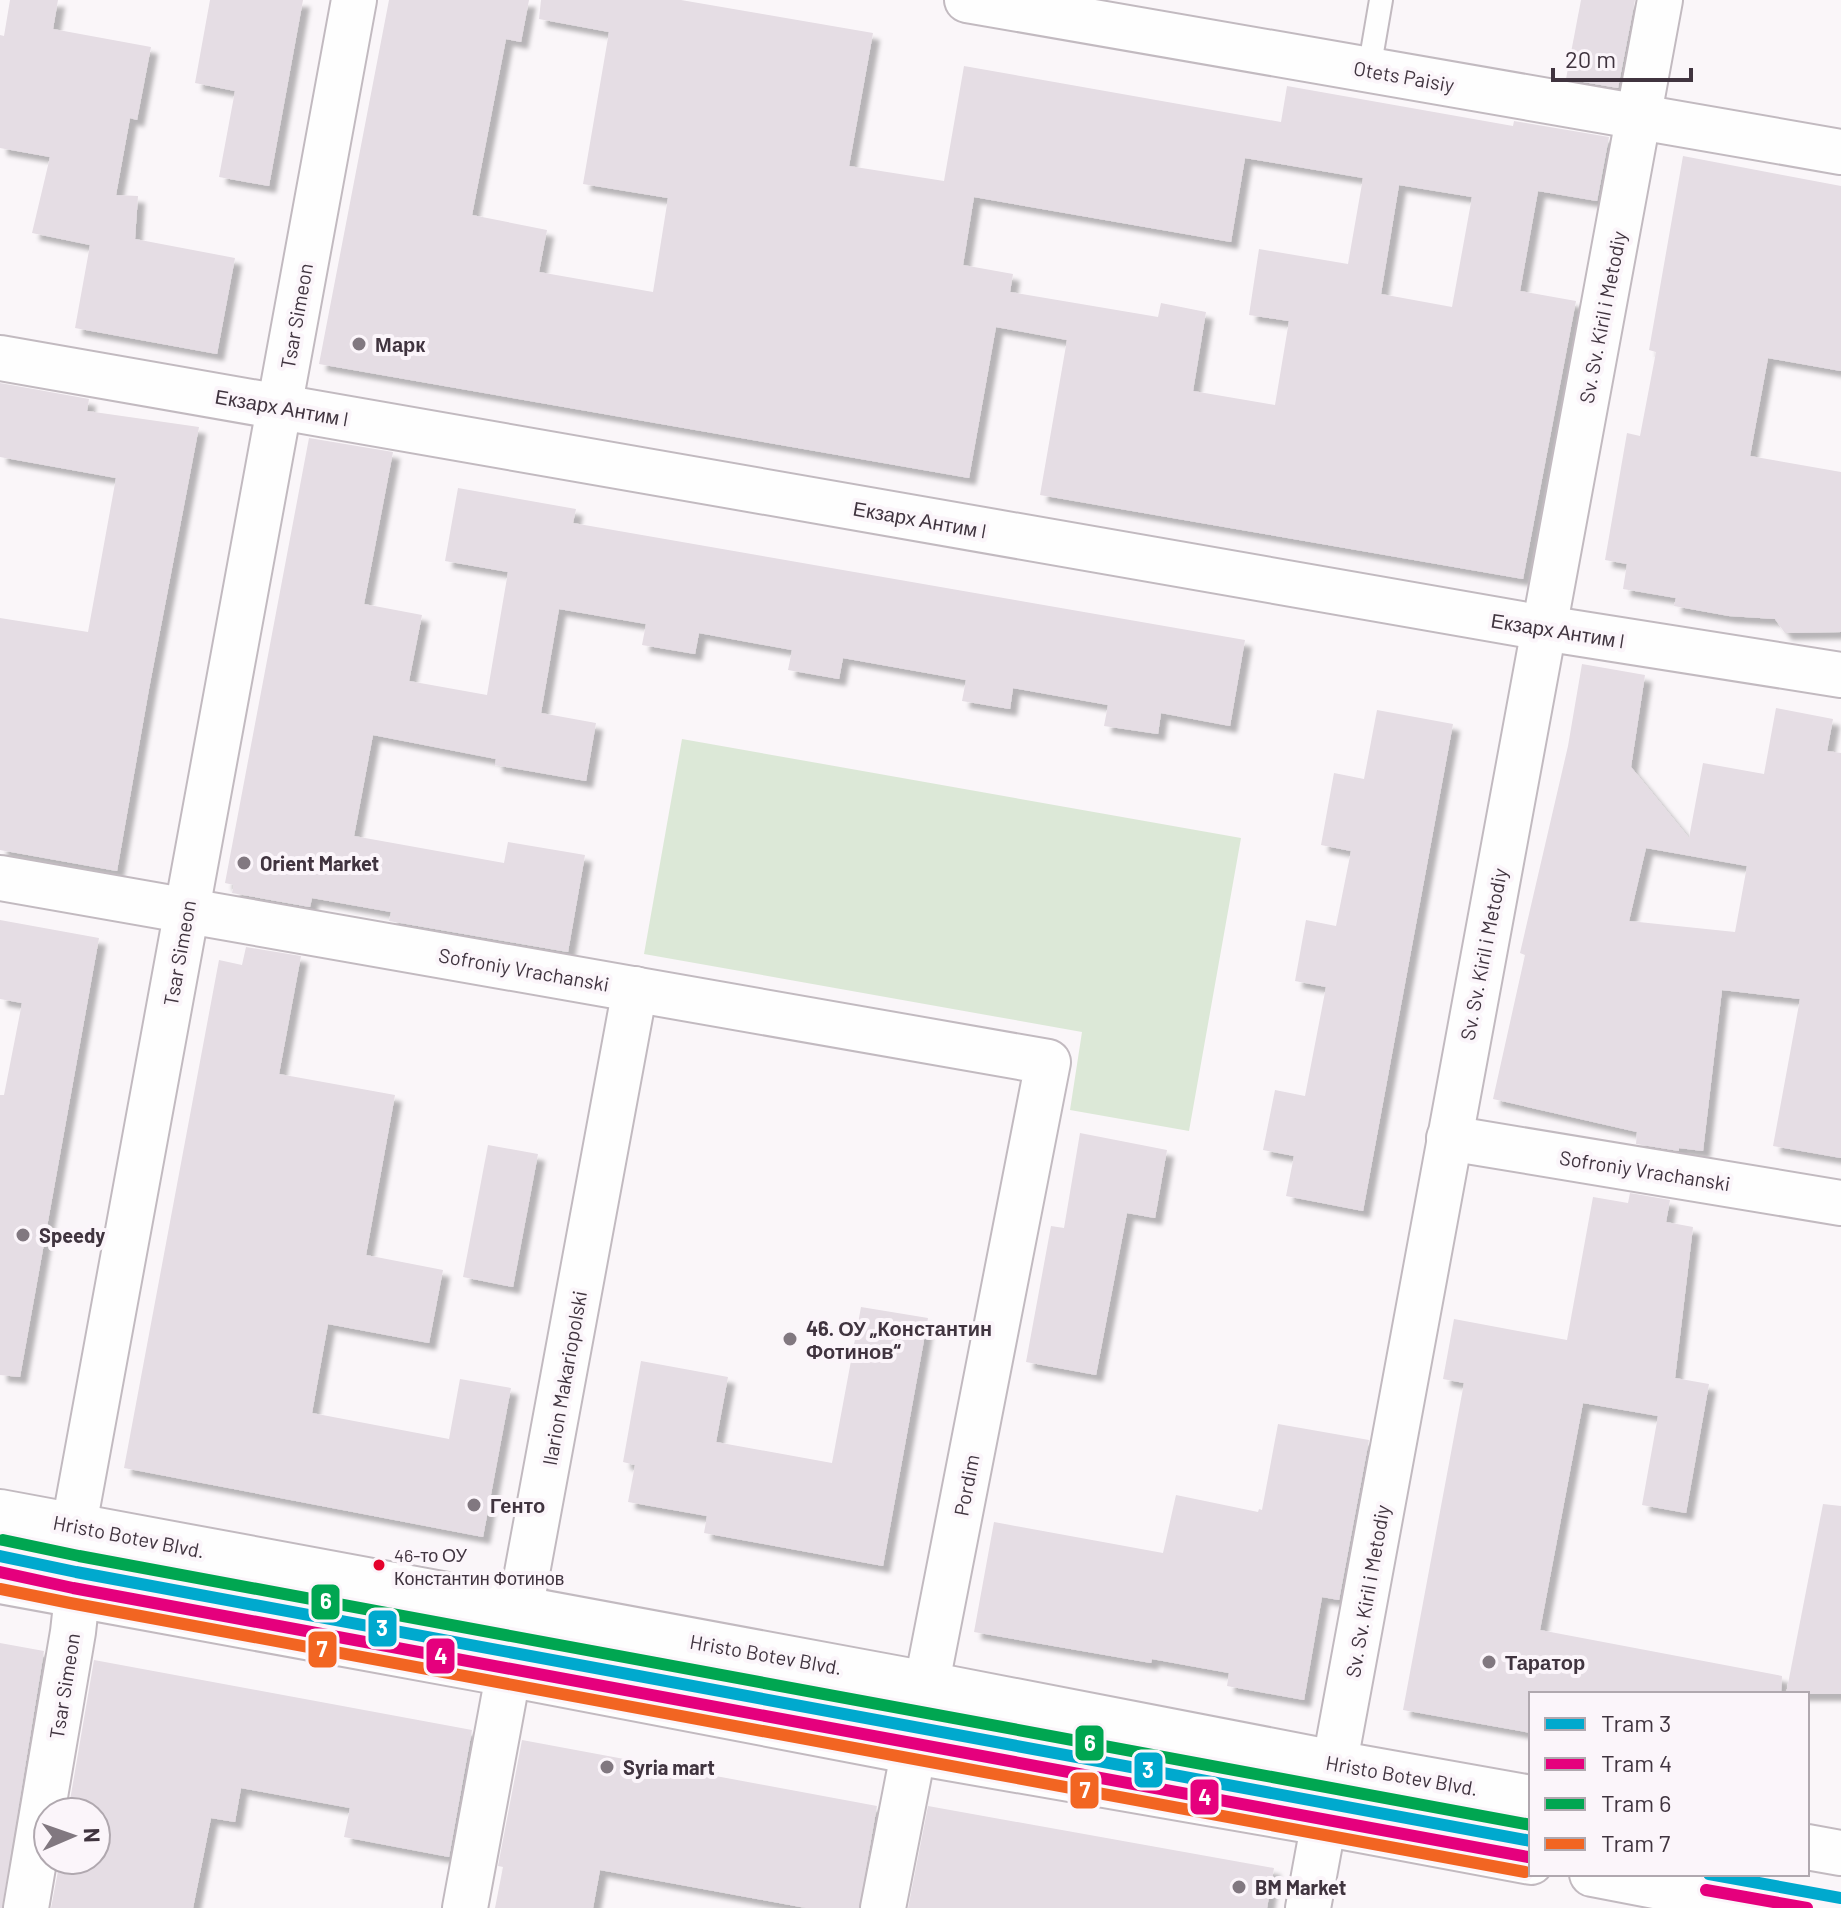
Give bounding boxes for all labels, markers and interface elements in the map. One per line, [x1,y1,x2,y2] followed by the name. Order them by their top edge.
[1553,32,1691,82] scale bar
[1565,44,1616,73] text: 20 m
[1352,55,1456,97] street label: Otets Paisiy
[1574,229,1630,405] street label: Sv. Sv. Kiril i Metodiy
[275,261,317,371] street label: Tsar Simeon
[375,332,426,356] place label: Марк
[350,335,368,353] marker: Марк
[213,383,351,431] street label: Екзарх Антим I
[851,495,989,543] street label: Екзарх Антим I
[1489,608,1627,652] street label: Екзарх Антим I
[260,851,379,875] place label: Orient Market
[235,854,253,872] marker: Orient Market
[1455,866,1511,1042] street label: Sv. Sv. Kiril i Metodiy
[158,898,200,1008] street label: Tsar Simeon
[437,942,611,996] street label: Sofroniy Vrachanski
[1558,1145,1732,1195] street label: Sofroniy Vrachanski
[39,1223,105,1247] place label: Speedy
[14,1226,32,1244] marker: Speedy
[537,1289,591,1467] street label: Ilarion Makariopolski
[806,1316,992,1363] place label: 46. ОУ „Константин Фотинов“
[781,1330,799,1348] marker: 46. ОУ „Константин Фотинов“
[948,1452,984,1518] street label: Pordim
[490,1493,545,1517] place label: Генто
[465,1496,483,1514] marker: Генто
[1340,1503,1394,1679] street label: Sv. Sv. Kiril i Metodiy
[51,1510,207,1562] street label: Hristo Botev Blvd.
[394,1544,564,1589] place label: 46-то ОУ Константин Фотинов
[371,1557,387,1573] marker: 46-то ОУ Константин Фотинов
[310,1583,341,1621] line badge: 6
[320,1587,332,1613] text: 6
[367,1609,398,1648] line badge: 3
[376,1614,388,1640] text: 3
[688,1629,844,1679] street label: Hristo Botev Blvd.
[307,1630,338,1669] line badge: 7
[44,1631,84,1741] street label: Tsar Simeon
[317,1635,328,1661] text: 7
[425,1637,456,1675] line badge: 4
[434,1642,448,1668] text: 4
[1505,1650,1585,1674] place label: Таратор
[1480,1653,1498,1671] marker: Таратор
[1529,1692,1809,1876] legend
[1601,1708,1671,1737] text: Tram 3
[1074,1724,1105,1762] line badge: 6
[1084,1729,1096,1755] text: 6
[1601,1748,1672,1777] text: Tram 4
[1324,1750,1480,1800] street label: Hristo Botev Blvd.
[1133,1751,1164,1789] line badge: 3
[623,1755,715,1779] place label: Syria mart
[1142,1756,1154,1782] text: 3
[598,1758,616,1776] marker: Syria mart
[1069,1771,1100,1810] line badge: 7
[1080,1776,1091,1802] text: 7
[1189,1778,1220,1816] line badge: 4
[1198,1783,1212,1809] text: 4
[1601,1788,1671,1817] text: Tram 6
[32,1796,112,1876] north arrow
[80,1827,106,1843] text: N
[1601,1828,1670,1857] text: Tram 7
[1255,1875,1346,1899] place label: BM Market
[1230,1878,1248,1896] marker: BM Market

